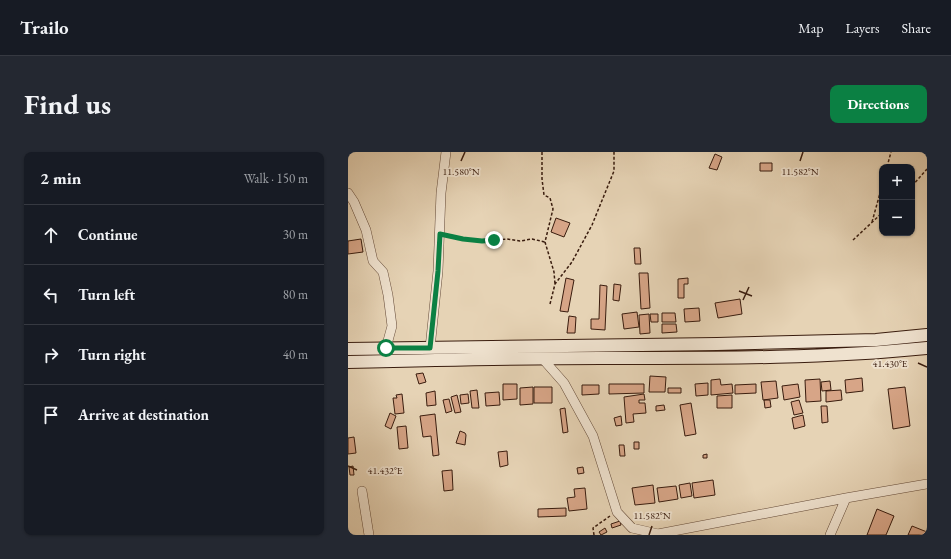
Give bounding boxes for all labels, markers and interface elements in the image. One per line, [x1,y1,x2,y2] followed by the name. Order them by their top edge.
[20,15,69,40] text: Trailo
[798,19,823,37] text: Map
[845,19,880,37] text: Layers
[902,19,931,37] text: Share
[830,85,927,123] button: Directions
[24,86,111,122] text: Find us
[879,164,915,236] map controls
[879,164,915,200] button: +
[442,165,480,178] text: 11.580°N
[781,165,819,178] text: 11.582°N
[40,167,81,189] text: 2 min
[244,170,308,187] text: Walk · 150 m
[879,200,915,236] button: −
[40,224,62,246] icon: ahead
[78,225,138,244] text: Continue
[283,226,308,243] text: 30 m
[485,231,503,249] route end
[40,284,62,306] icon: left
[78,285,135,304] text: Turn left
[283,286,308,303] text: 80 m
[377,339,395,357] route start
[40,344,62,366] icon: right
[78,345,146,364] text: Turn right
[283,346,308,363] text: 40 m
[873,357,908,370] text: 41.430°E
[40,404,62,426] icon: arrive
[78,405,209,424] text: Arrive at destination
[368,464,403,477] text: 41.432°E
[633,509,671,522] text: 11.582°N

